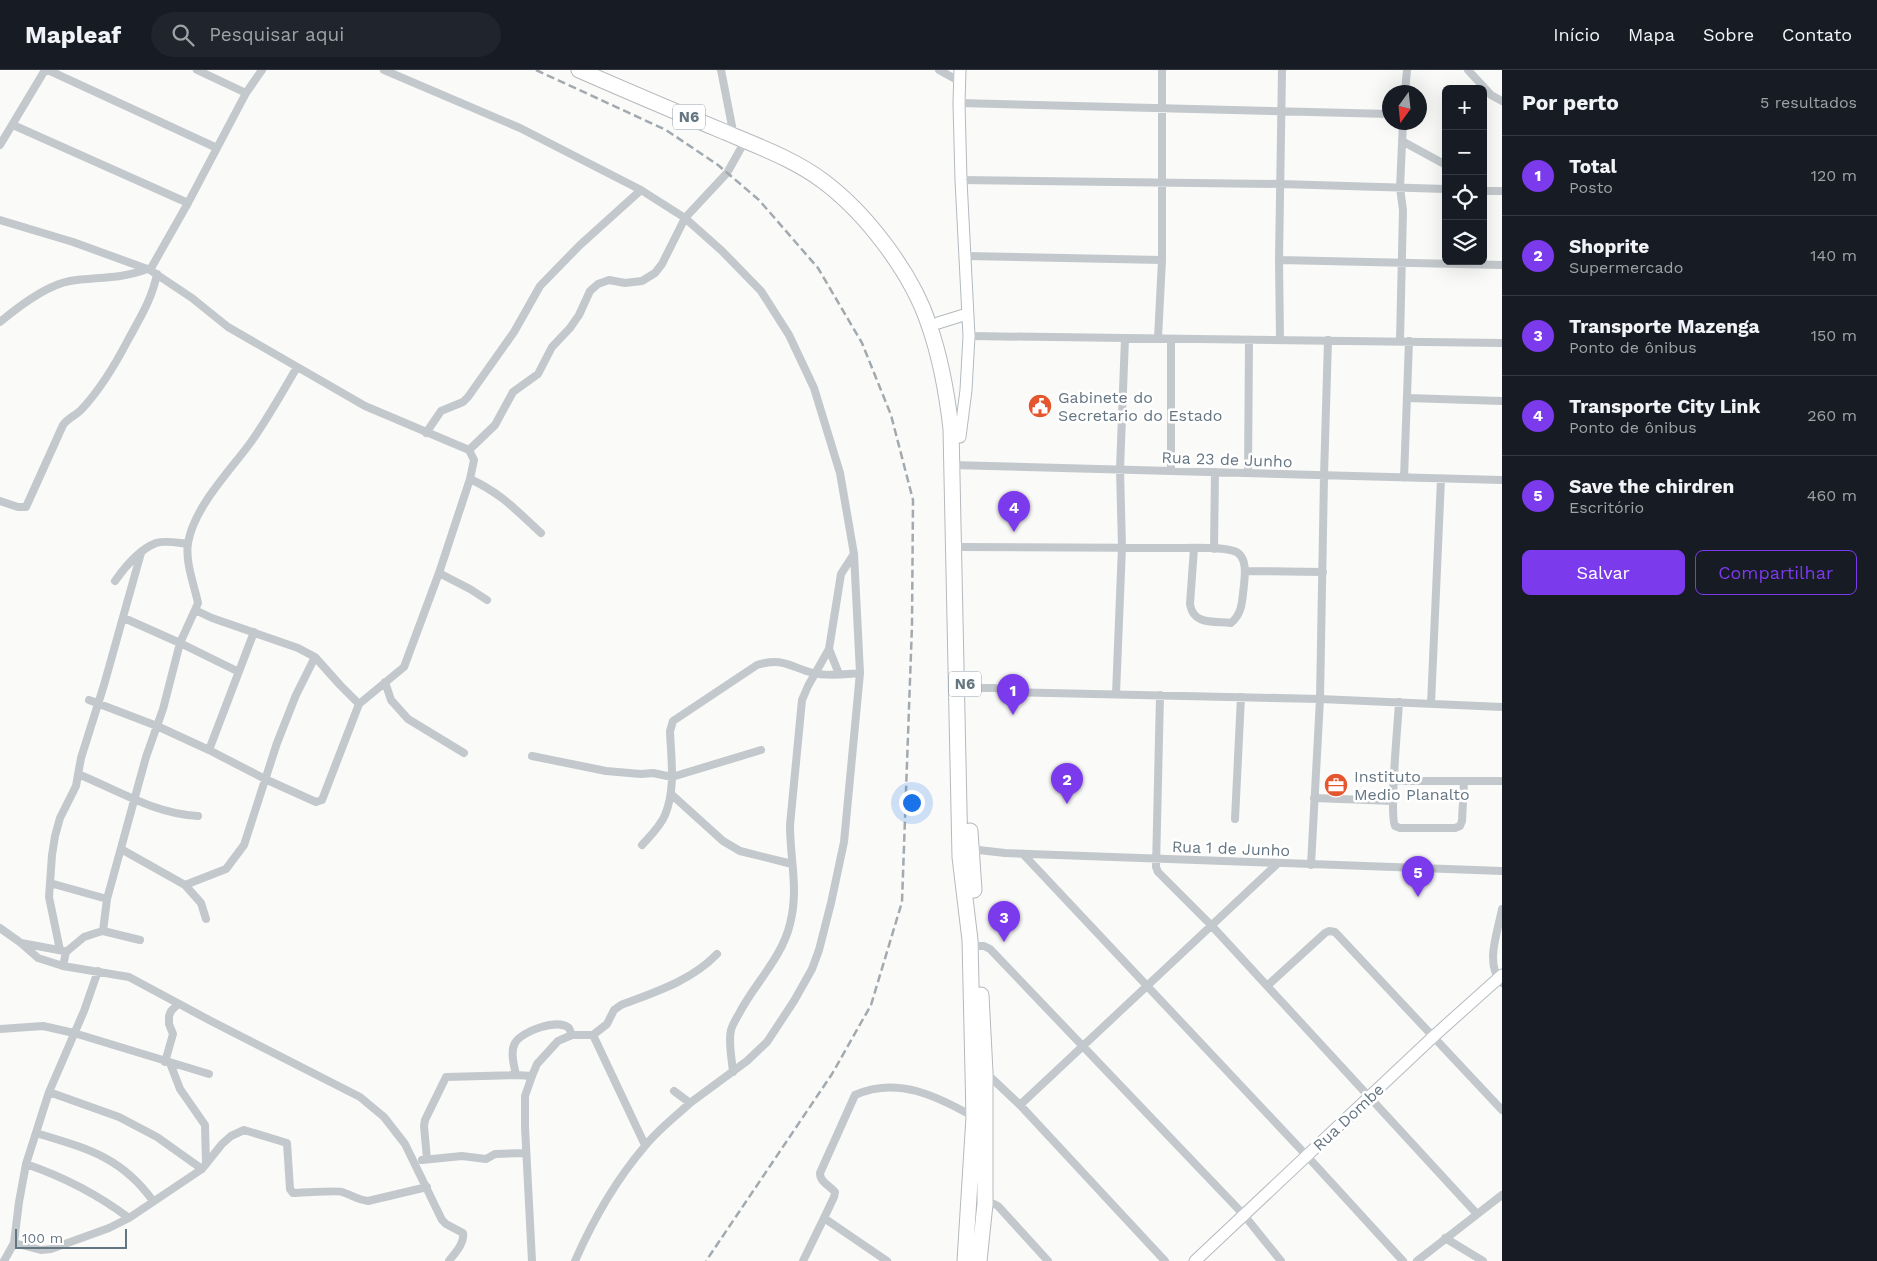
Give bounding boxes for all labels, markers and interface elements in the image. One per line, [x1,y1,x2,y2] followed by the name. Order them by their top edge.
[151,12,501,57] search box
[25,21,121,49] text: Mapleaf
[169,21,197,49] icon: search
[209,23,344,46] text: Pesquisar aqui
[1553,24,1600,45] text: Início
[1628,24,1675,45] text: Mapa
[1703,24,1754,45] text: Sobre
[1782,24,1852,45] text: Contato
[1382,85,1427,130] north arrow
[1442,85,1487,265] map controls
[1442,85,1487,130] button: +
[1522,90,1619,115] text: Por perto
[1760,93,1857,112] text: 5 resultados
[673,104,705,130] road number: N6
[1442,130,1487,175] button: −
[1569,155,1617,178] text: Total
[1535,166,1541,185] text: 1
[1811,166,1857,185] text: 120 m
[1442,175,1487,220] button: locate
[1569,178,1613,197] text: Posto
[1442,220,1487,265] button: layers
[1569,235,1649,258] text: Shoprite
[1533,246,1543,265] text: 2
[1810,246,1857,265] text: 140 m
[1569,258,1683,277] text: Supermercado
[1569,315,1760,338] text: Transporte Mazenga
[1533,326,1543,345] text: 3
[1811,326,1857,345] text: 150 m
[1569,338,1697,357] text: Ponto de ônibus
[1058,388,1222,425] place label: Gabinete do Secretario do Estado
[1027,393,1053,419] public building icon: Gabinete do Secretario do Estado
[1569,395,1760,418] text: Transporte City Link
[1533,406,1543,425] text: 4
[1807,406,1857,425] text: 260 m
[1569,418,1697,437] text: Ponto de ônibus
[1161,448,1293,471] street label: Rua 23 de Junho
[1569,475,1734,498] text: Save the chirdren
[1533,486,1543,505] text: 5
[1807,486,1857,505] text: 460 m
[998,491,1030,532] pin: 4
[1569,498,1644,517] text: Escritório
[1522,550,1685,595] button: Salvar
[1695,550,1857,595] button: Compartilhar
[949,672,981,696] road number: N6
[997,674,1029,715] pin: 1
[1051,763,1083,804] pin: 2
[1354,767,1470,804] place label: Instituto Medio Planalto
[1323,772,1349,798] office icon: Instituto Medio Planalto
[899,790,925,816] your location
[1171,837,1290,860] street label: Rua 1 de Junho
[1402,856,1434,897] pin: 5
[988,901,1020,942] pin: 3
[1309,1080,1388,1155] street label: Rua Dombe
[15,1226,128,1249] scale bar
[22,1230,63,1246] text: 100 m

